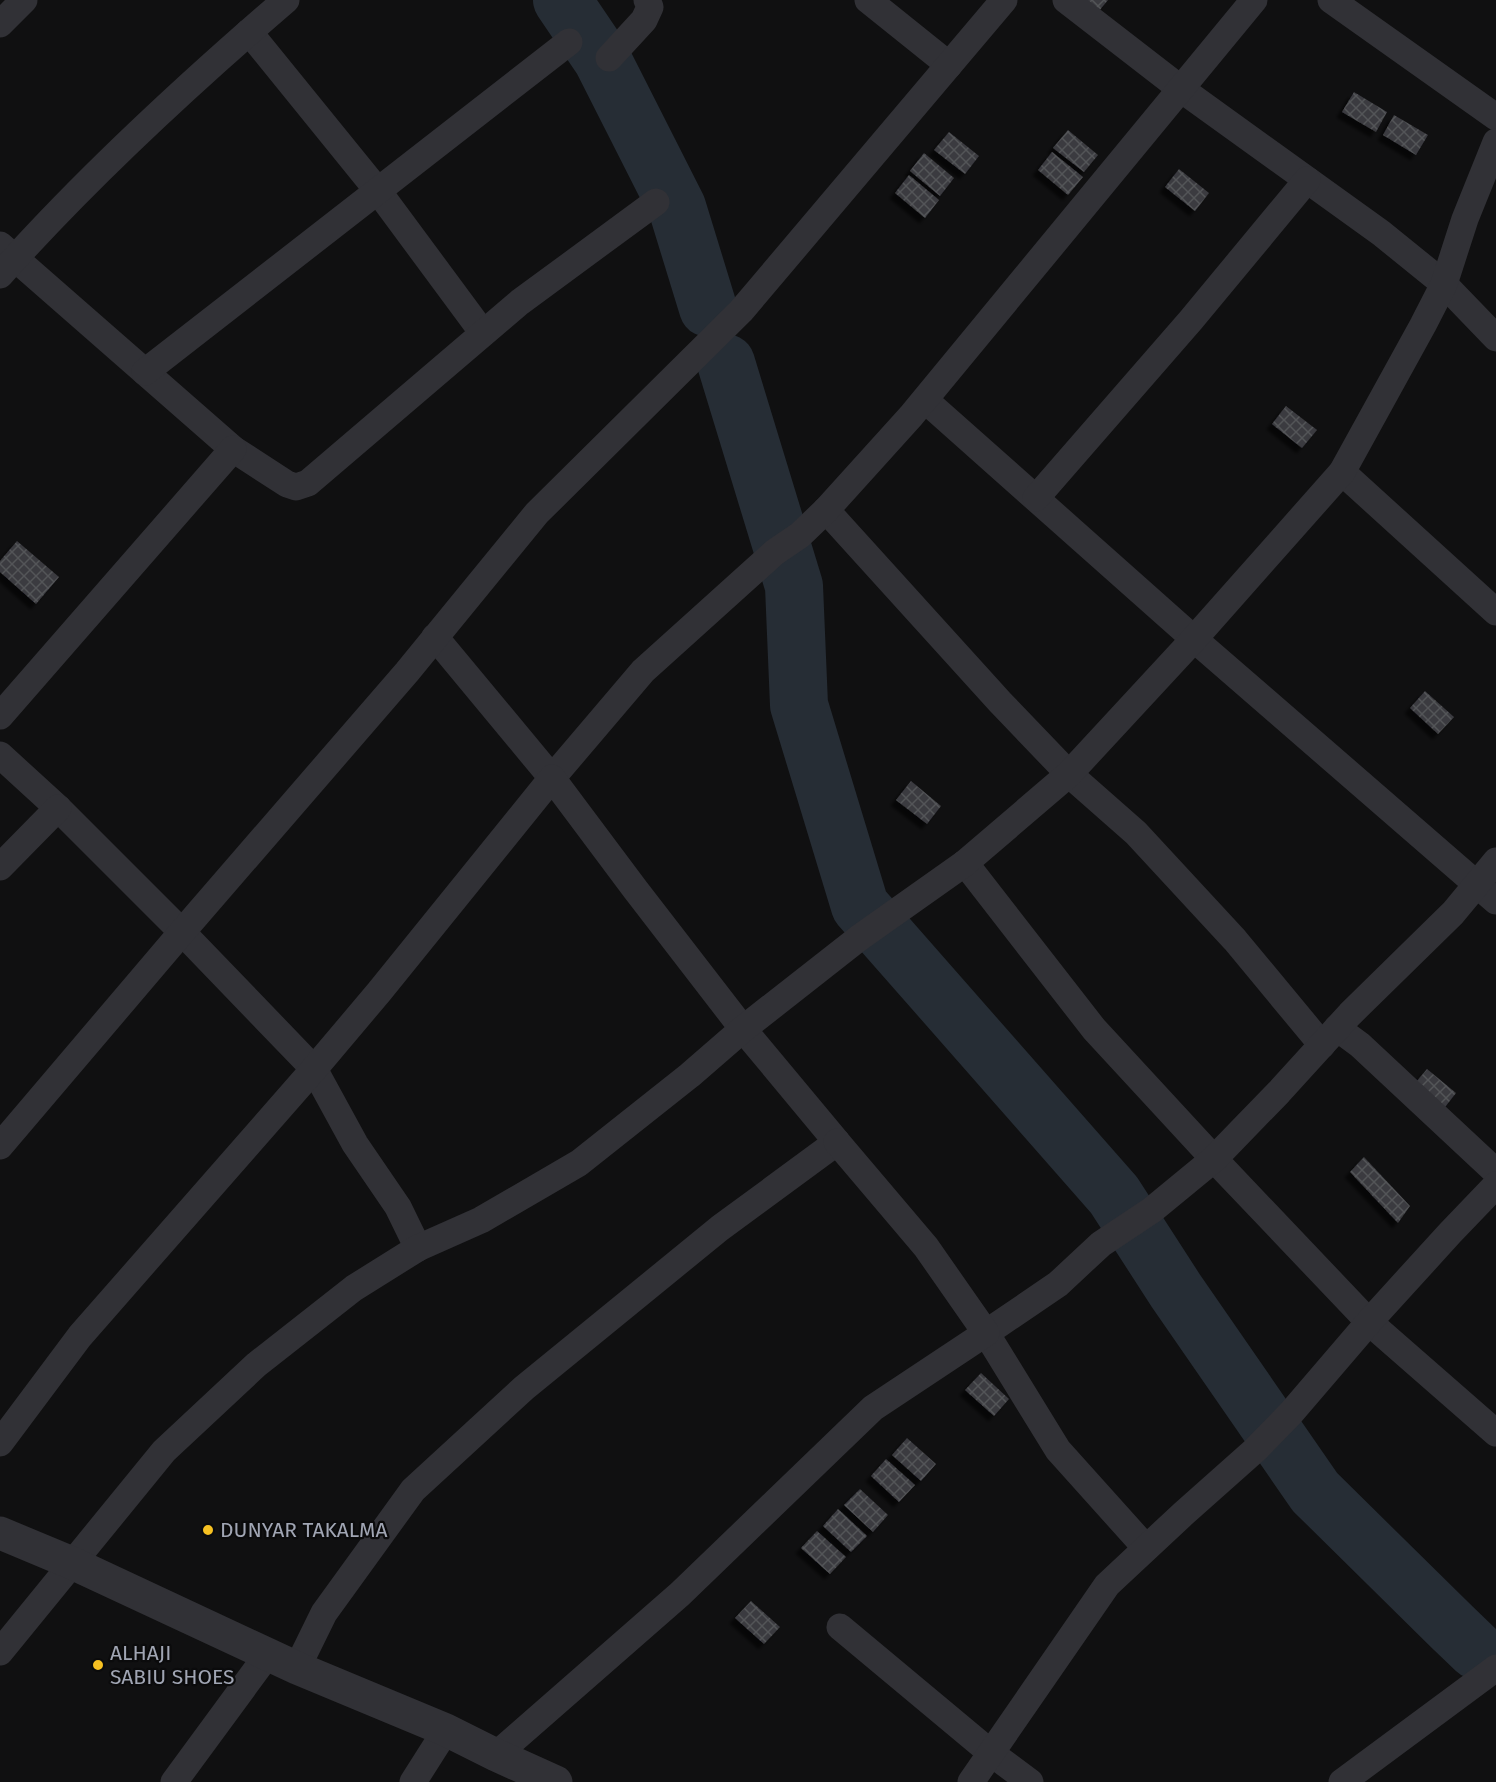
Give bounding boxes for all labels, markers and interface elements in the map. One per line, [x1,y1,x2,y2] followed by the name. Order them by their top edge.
[220,1517,387,1543] place label: DUNYAR TAKALMA
[201,1523,215,1537] marker: DUNYAR TAKALMA
[110,1640,235,1690] place label: ALHAJI SABIU SHOES
[91,1658,105,1672] marker: ALHAJI SABIU SHOES

